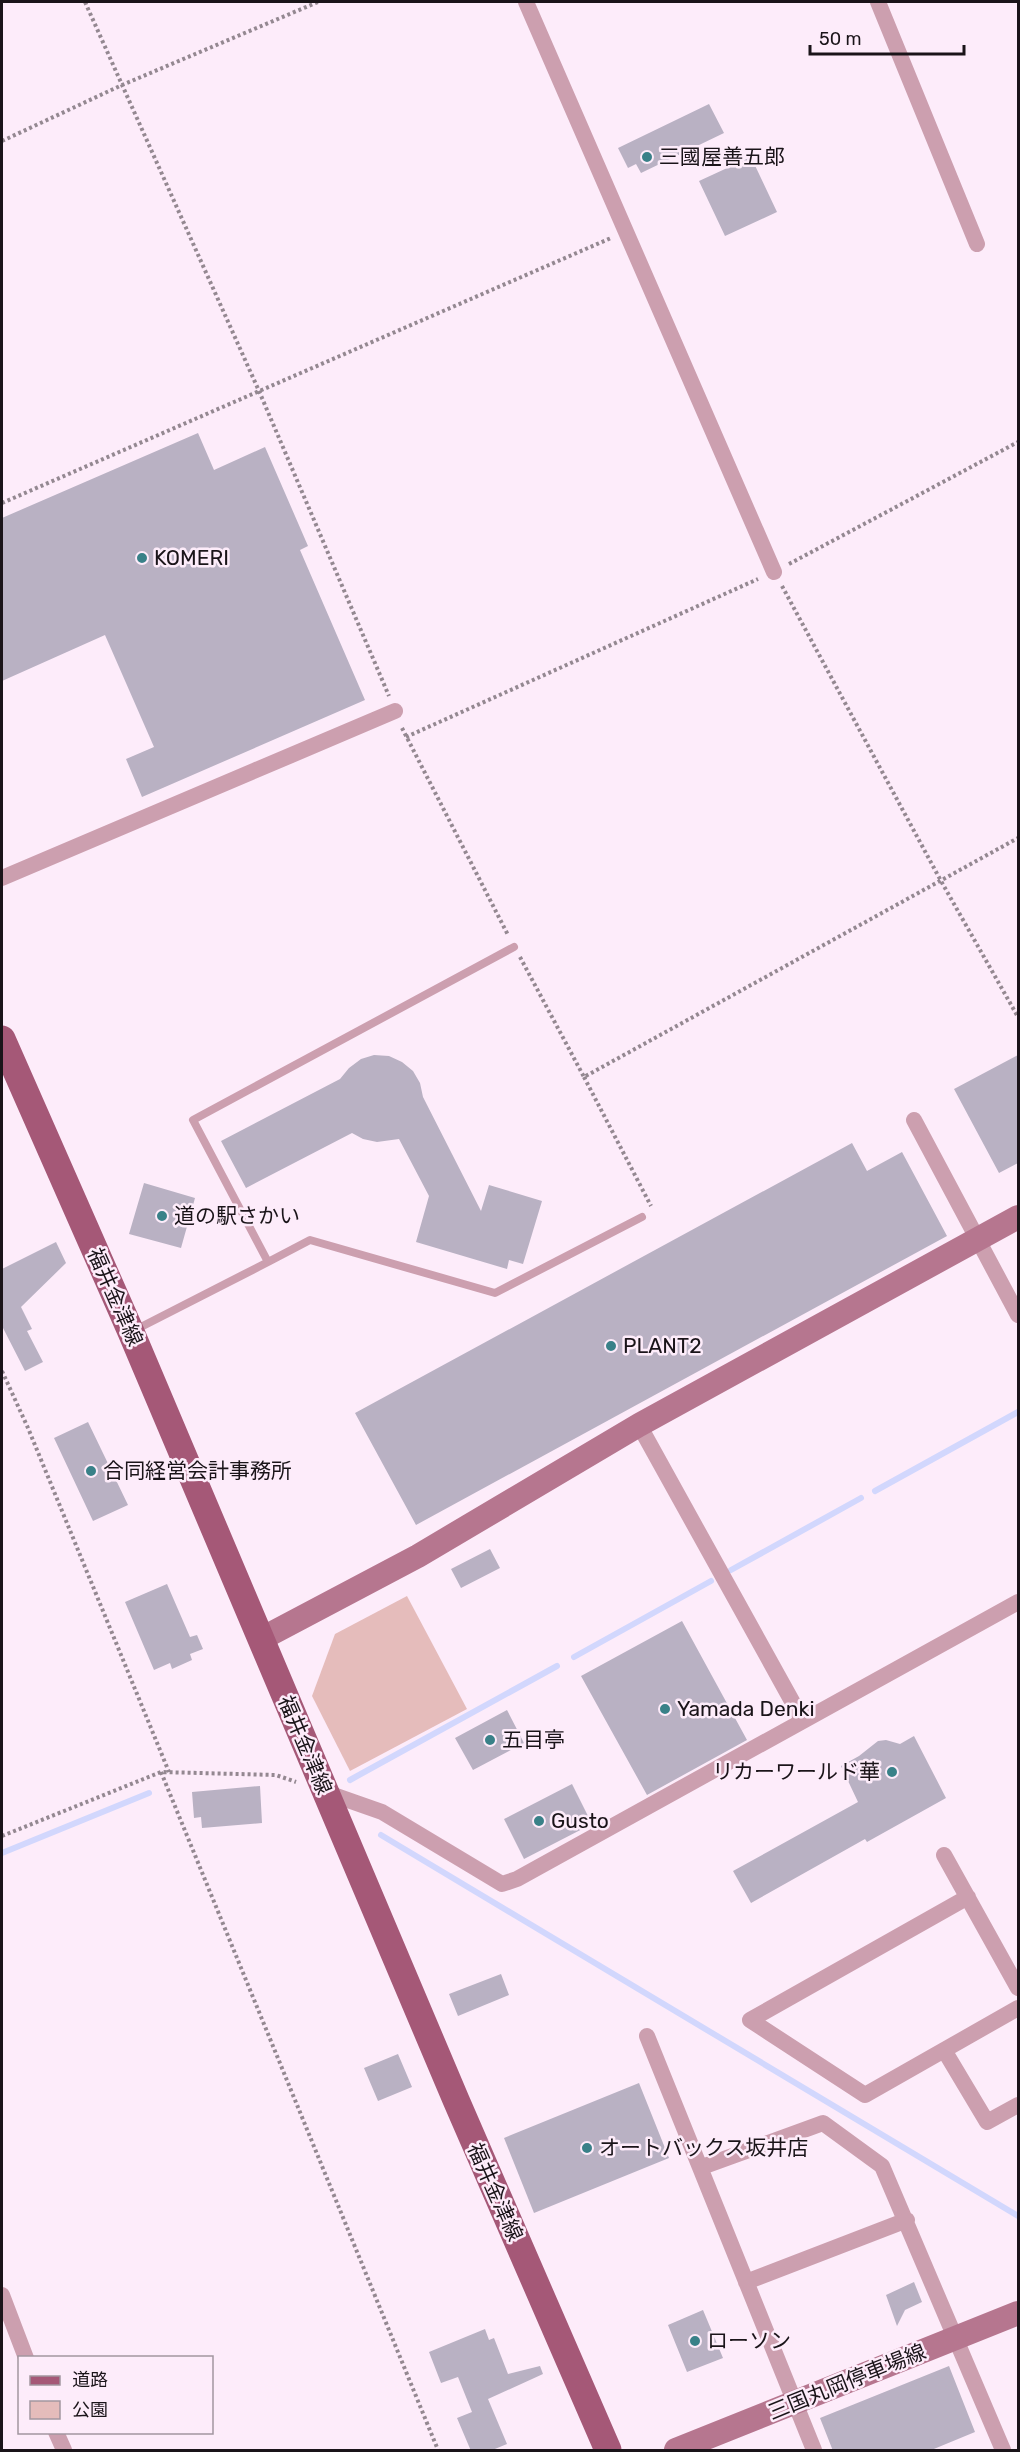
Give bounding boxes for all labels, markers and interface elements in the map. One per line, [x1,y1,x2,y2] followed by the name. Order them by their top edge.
[810,18,964,56] scale bar
[819,28,862,50] text: 50 m
[659,144,785,169] place label: 三國屋善五郎
[640,150,654,164] marker: 三國屋善五郎
[154,545,229,570] place label: KOMERI
[135,551,149,565] marker: KOMERI
[174,1203,300,1228] place label: 道の駅さかい
[155,1209,169,1223] marker: 道の駅さかい
[83,1244,148,1350] street label: 福井金津線
[623,1333,701,1358] place label: PLANT2
[604,1339,618,1353] marker: PLANT2
[103,1458,292,1483] place label: 合同経営会計事務所
[84,1464,98,1478] marker: 合同経営会計事務所
[273,1692,337,1798] street label: 福井金津線
[677,1696,814,1721] place label: Yamada Denki
[658,1702,672,1716] marker: Yamada Denki
[502,1727,565,1752] place label: 五目亭
[483,1733,497,1747] marker: 五目亭
[712,1759,880,1784] place label: リカーワールド華
[885,1765,899,1779] marker: リカーワールド華
[551,1808,609,1833] place label: Gusto
[532,1814,546,1828] marker: Gusto
[599,2135,808,2160] place label: オートバックス坂井店
[463,2139,528,2245] street label: 福井金津線
[580,2141,594,2155] marker: オートバックス坂井店
[707,2328,791,2353] place label: ローソン
[688,2334,702,2348] marker: ローソン
[764,2338,929,2425] street label: 三国丸岡停車場線
[18,2356,213,2434] legend
[72,2369,108,2391] text: 道路
[72,2399,108,2421] text: 公園

